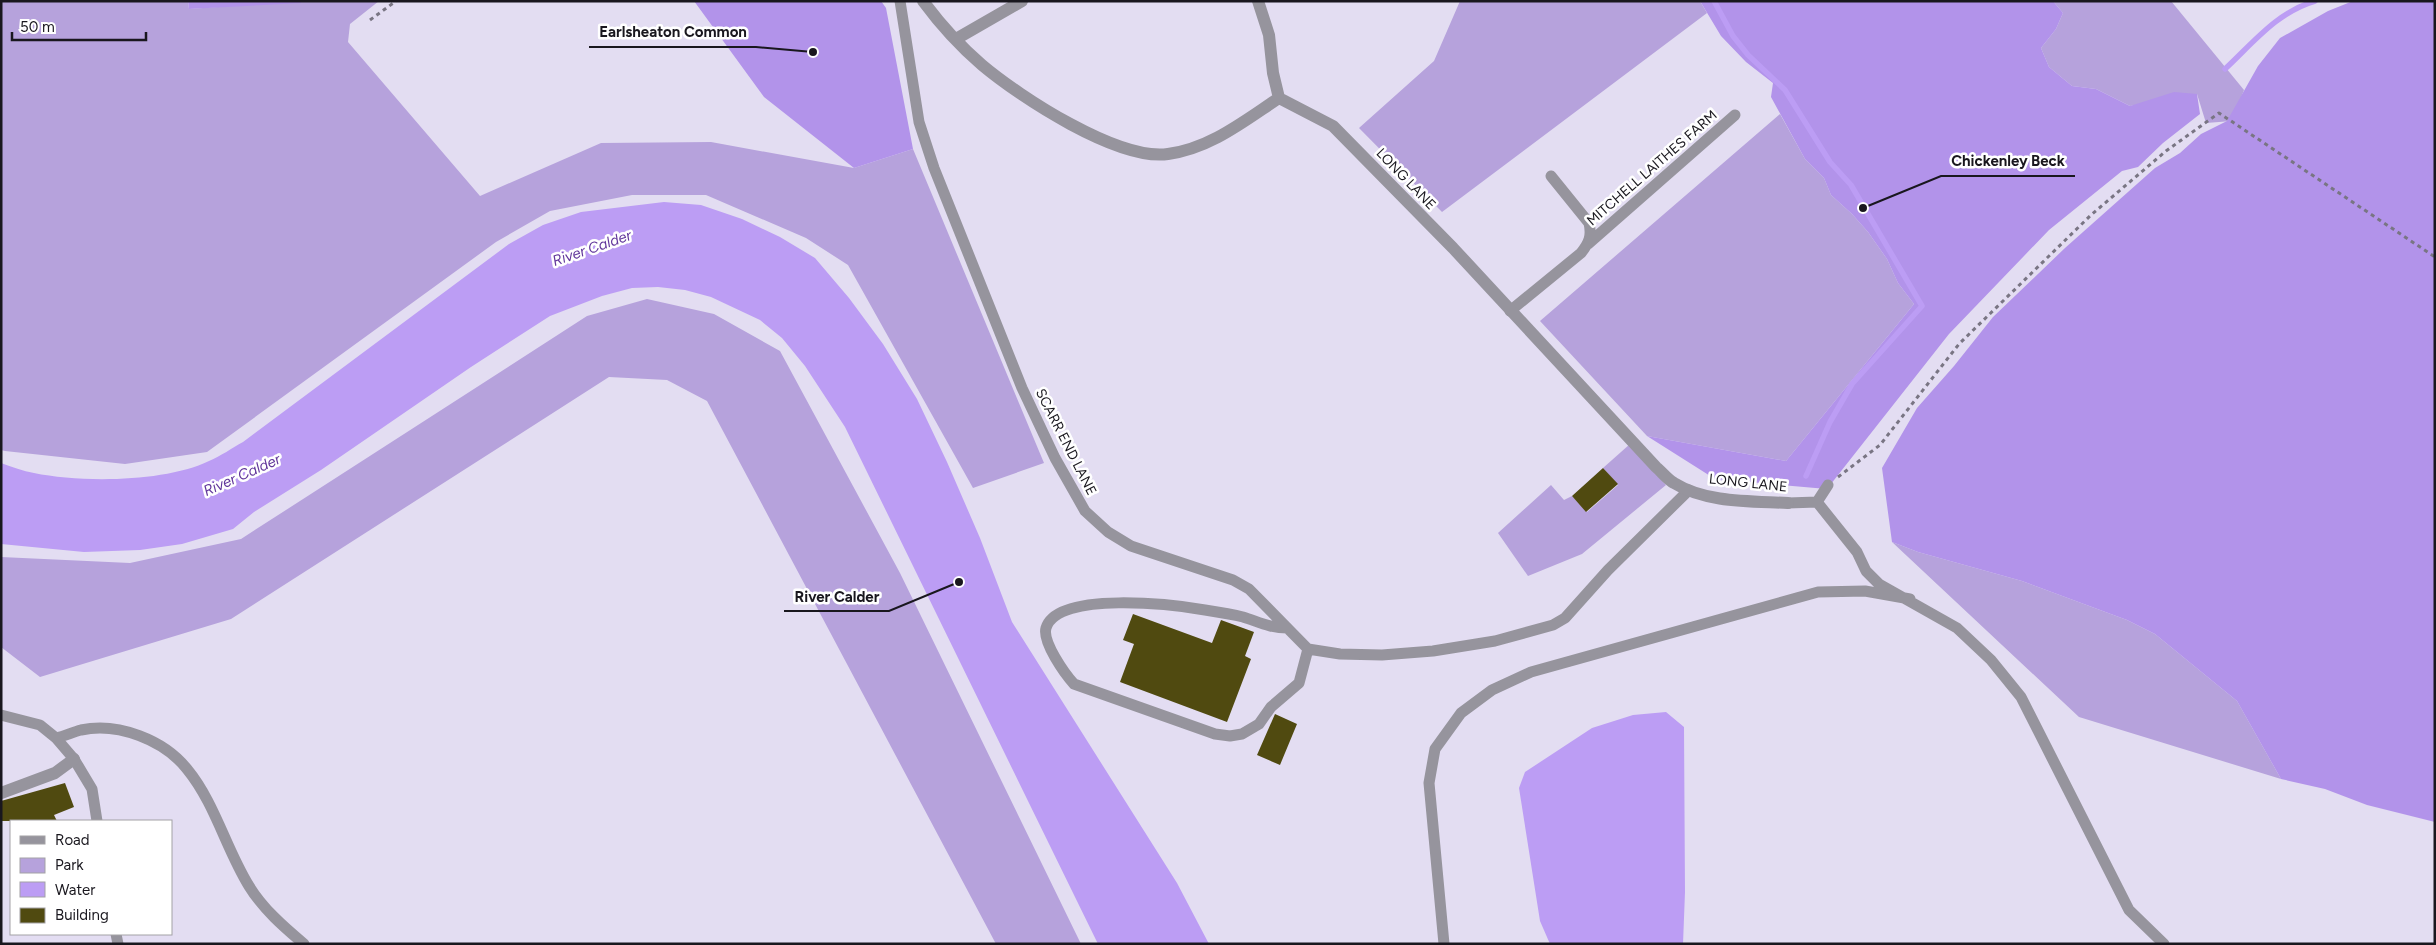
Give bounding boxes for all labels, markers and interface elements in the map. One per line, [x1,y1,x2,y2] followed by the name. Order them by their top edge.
[12,10,146,42] scale bar
[589,17,756,47] callout: Earlsheaton Common
[20,18,55,36] text: 50 m
[599,23,747,41] text: Earlsheaton Common
[1583,107,1721,229] street label: MITCHELL LAITHES FARM
[1373,145,1439,213] street label: LONG LANE
[1941,146,2075,176] callout: Chickenley Beck
[1951,152,2065,170] text: Chickenley Beck
[550,226,635,270] water label: River Calder
[1032,386,1100,498] street label: SCARR END LANE
[201,450,284,500] water label: River Calder
[1708,470,1788,496] street label: LONG LANE
[784,581,889,611] callout: River Calder
[795,588,880,606] text: River Calder
[10,820,172,935] legend
[55,831,90,849] text: Road
[55,856,84,874] text: Park
[55,881,95,899] text: Water
[55,906,109,924] text: Building

